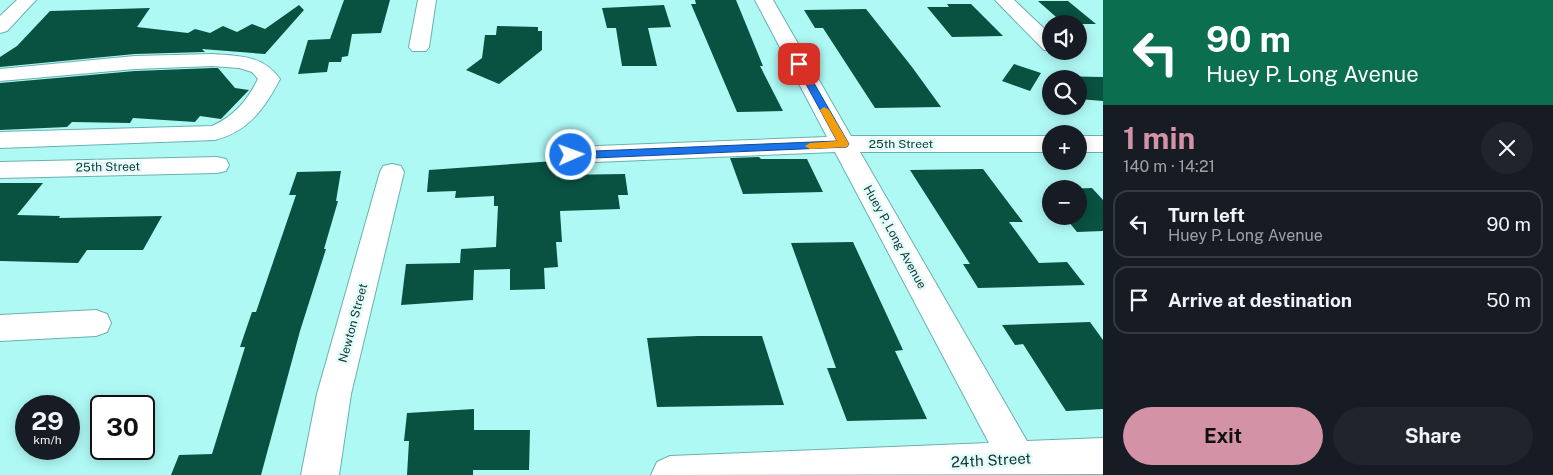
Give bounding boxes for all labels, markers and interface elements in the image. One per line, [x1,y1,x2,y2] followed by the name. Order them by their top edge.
[1042,15,1087,225] map controls
[1042,15,1087,60] button: sound
[1206,19,1291,60] text: 90 m
[1123,20,1188,85] icon: left
[778,43,820,85] pin
[785,50,813,78] icon: arrive
[1206,61,1419,87] text: Huey P. Long Avenue
[1042,70,1087,115] button: search
[1123,120,1195,156] text: 1 min
[1481,122,1533,174] button: close
[1042,125,1087,170] button: +
[544,128,596,180] position arrow
[869,137,934,151] street label: 25th Street
[1123,157,1215,176] text: 140 m · 14:21
[76,159,141,175] street label: 25th Street
[1042,180,1087,225] button: −
[861,183,929,291] street label: Huey P. Long Avenue
[1168,204,1245,226] text: Turn left
[1125,210,1153,238] icon: left
[1487,213,1531,235] text: 90 m
[1168,226,1323,245] text: Huey P. Long Avenue
[336,282,370,364] street label: Newton Street
[1125,286,1153,314] icon: arrive
[1168,289,1352,311] text: Arrive at destination
[1486,289,1531,311] text: 50 m
[90,395,155,460] speed limit sign: 30
[31,406,64,436] text: 29
[1123,407,1323,465] button: Exit
[1333,407,1533,465] button: Share
[33,433,62,447] text: km/h
[950,449,1032,471] street label: 24th Street

